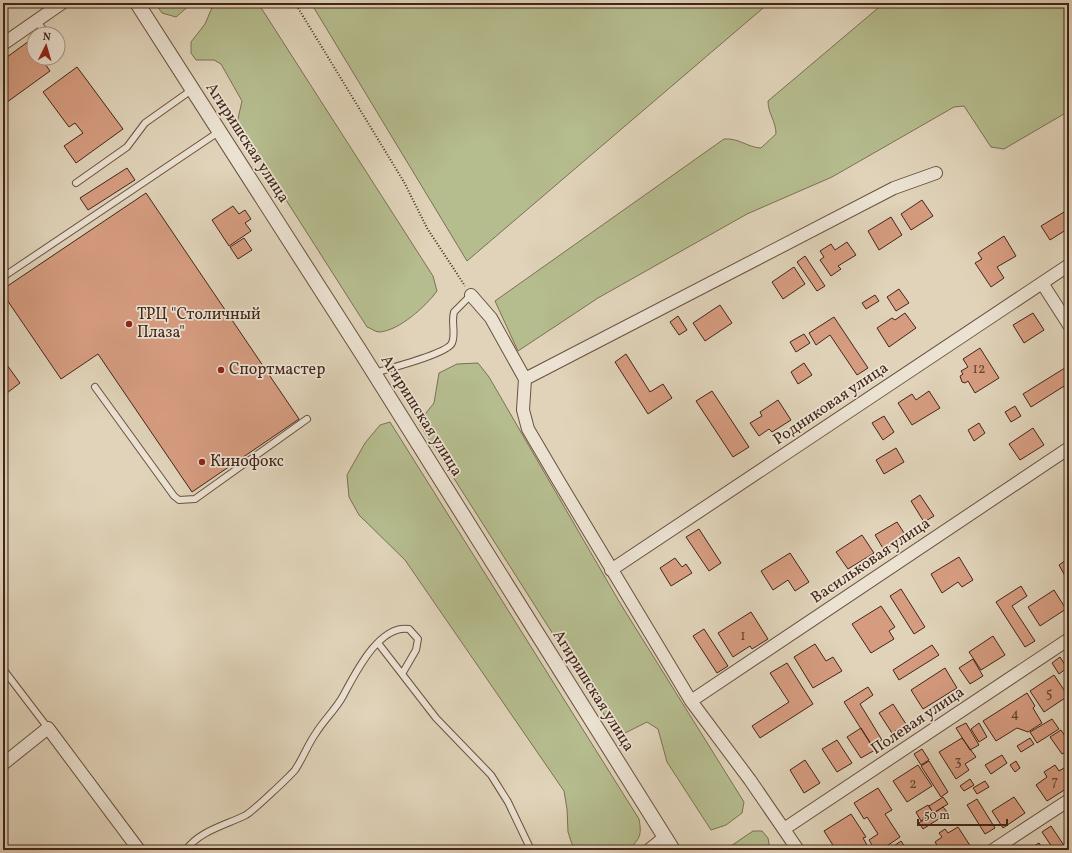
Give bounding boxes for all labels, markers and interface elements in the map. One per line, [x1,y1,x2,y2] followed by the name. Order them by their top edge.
[26,26,66,66] north arrow
[42,30,51,45] text: N
[200,79,294,207] street label: Агиришская улица
[137,304,261,344] place label: ТРЦ "Столичный Плаза"
[124,319,134,329] marker: ТРЦ "Столичный Плаза"
[375,351,467,481] street label: Агиришская улица
[769,357,893,451] street label: Родниковая улица
[229,359,325,381] place label: Спортмастер
[973,360,985,379] house number: 12
[216,365,226,375] marker: Спортмастер
[210,451,284,473] place label: Кинофокс
[197,457,207,467] marker: Кинофокс
[807,513,935,609] street label: Васильковая улица
[547,626,639,756] street label: Агиришская улица
[740,627,746,646] house number: 1
[867,682,969,760] street label: Полевая улица
[1046,684,1052,703] house number: 5
[1011,705,1019,724] house number: 4
[954,752,962,771] house number: 3
[1052,772,1059,791] house number: 7
[909,775,917,794] house number: 2
[918,801,1007,827] scale bar
[924,808,950,824] text: 50 m

